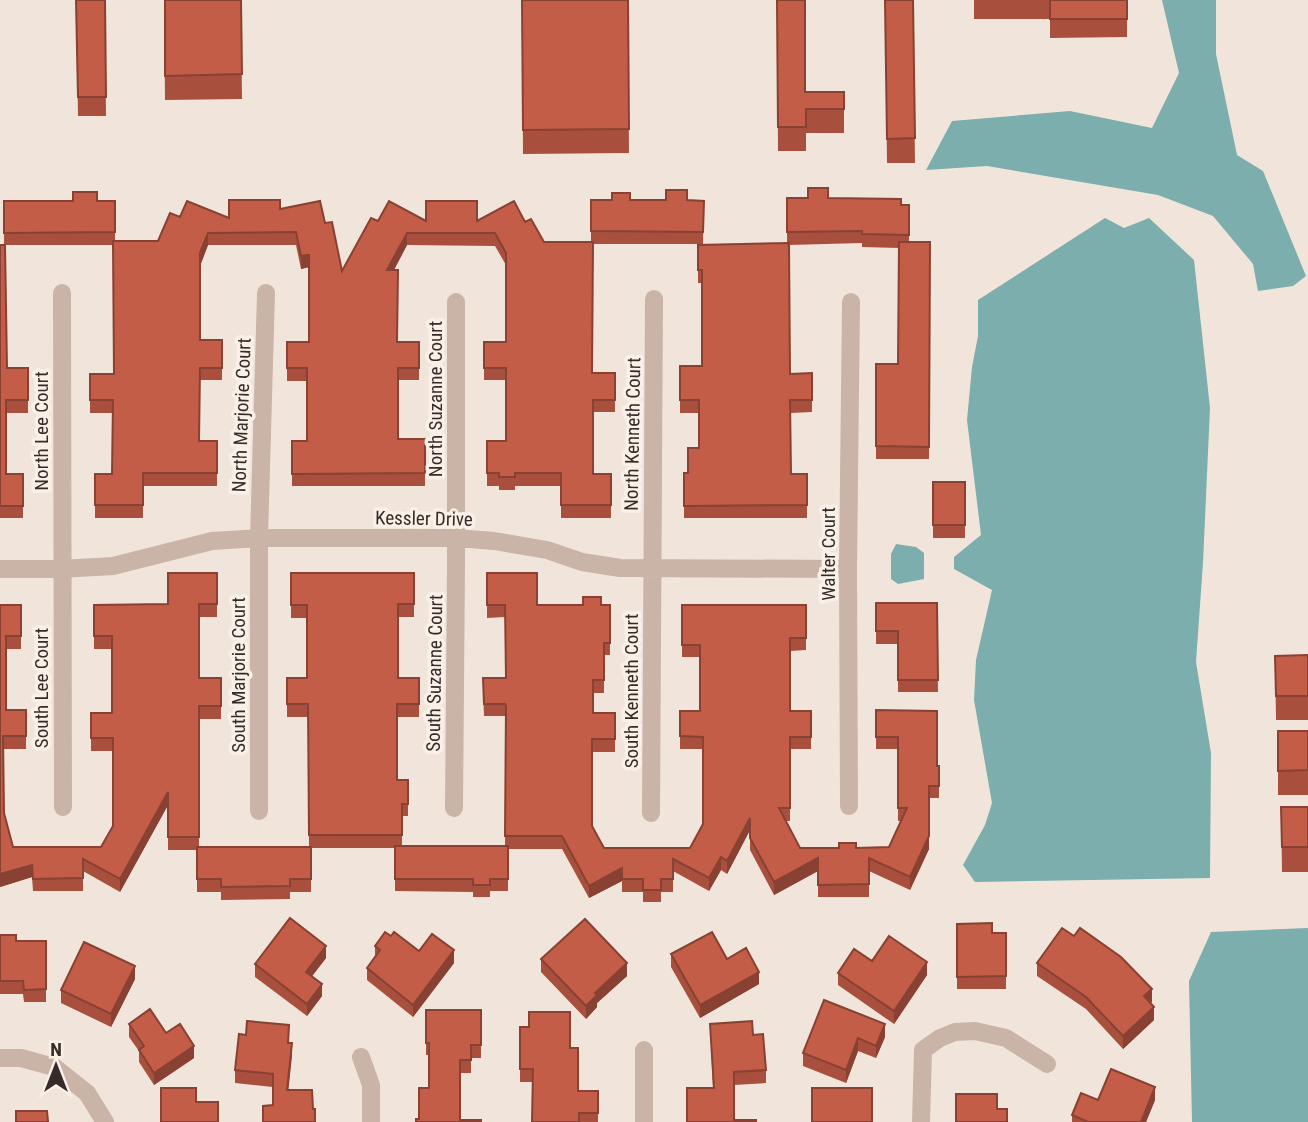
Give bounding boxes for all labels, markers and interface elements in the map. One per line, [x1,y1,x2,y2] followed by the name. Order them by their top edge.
[424,321,447,477] street label: North Suzanne Court
[227,337,256,493] street label: North Marjorie Court
[620,357,645,511] street label: North Kenneth Court
[30,371,53,491] street label: North Lee Court
[375,506,473,531] street label: Kessler Drive
[817,507,840,601] street label: Walter Court
[422,594,447,752] street label: South Suzanne Court
[227,597,250,753] street label: South Marjorie Court
[620,614,643,768] street label: South Kenneth Court
[30,628,53,748] street label: South Lee Court
[21,1031,91,1101] north arrow
[50,1038,62,1061] text: N

